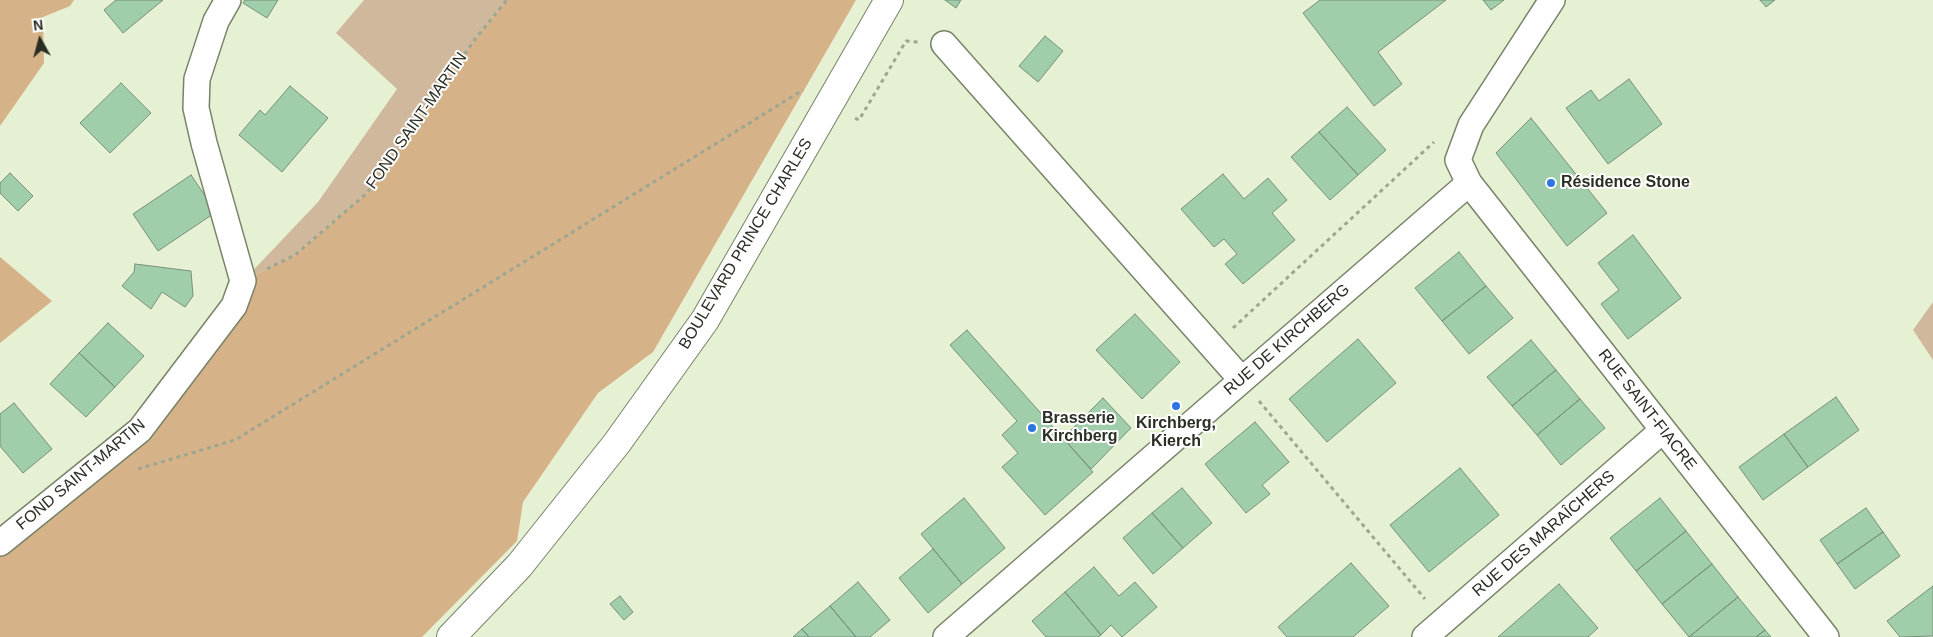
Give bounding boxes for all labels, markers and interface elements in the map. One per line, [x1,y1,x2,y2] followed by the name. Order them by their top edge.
[15,15,65,65] north arrow
[32,17,44,34] text: N
[363,49,471,193] street label: FOND SAINT-MARTIN
[675,135,817,353] street label: BOULEVARD PRINCE CHARLES
[1561,173,1690,193] place label: Résidence Stone
[1545,177,1557,189] marker: Résidence Stone
[1220,280,1354,400] street label: RUE DE KIRCHBERG
[1594,346,1700,474] street label: RUE SAINT-FIACRE
[1170,400,1182,412] marker: Kirchberg, Kierch
[1042,409,1118,447] place label: Brasserie Kirchberg
[1136,414,1216,452] place label: Kirchberg, Kierch
[13,415,149,535] street label: FOND SAINT-MARTIN
[1026,422,1038,434] marker: Brasserie Kirchberg
[1469,467,1619,601] street label: RUE DES MARAÎCHERS

